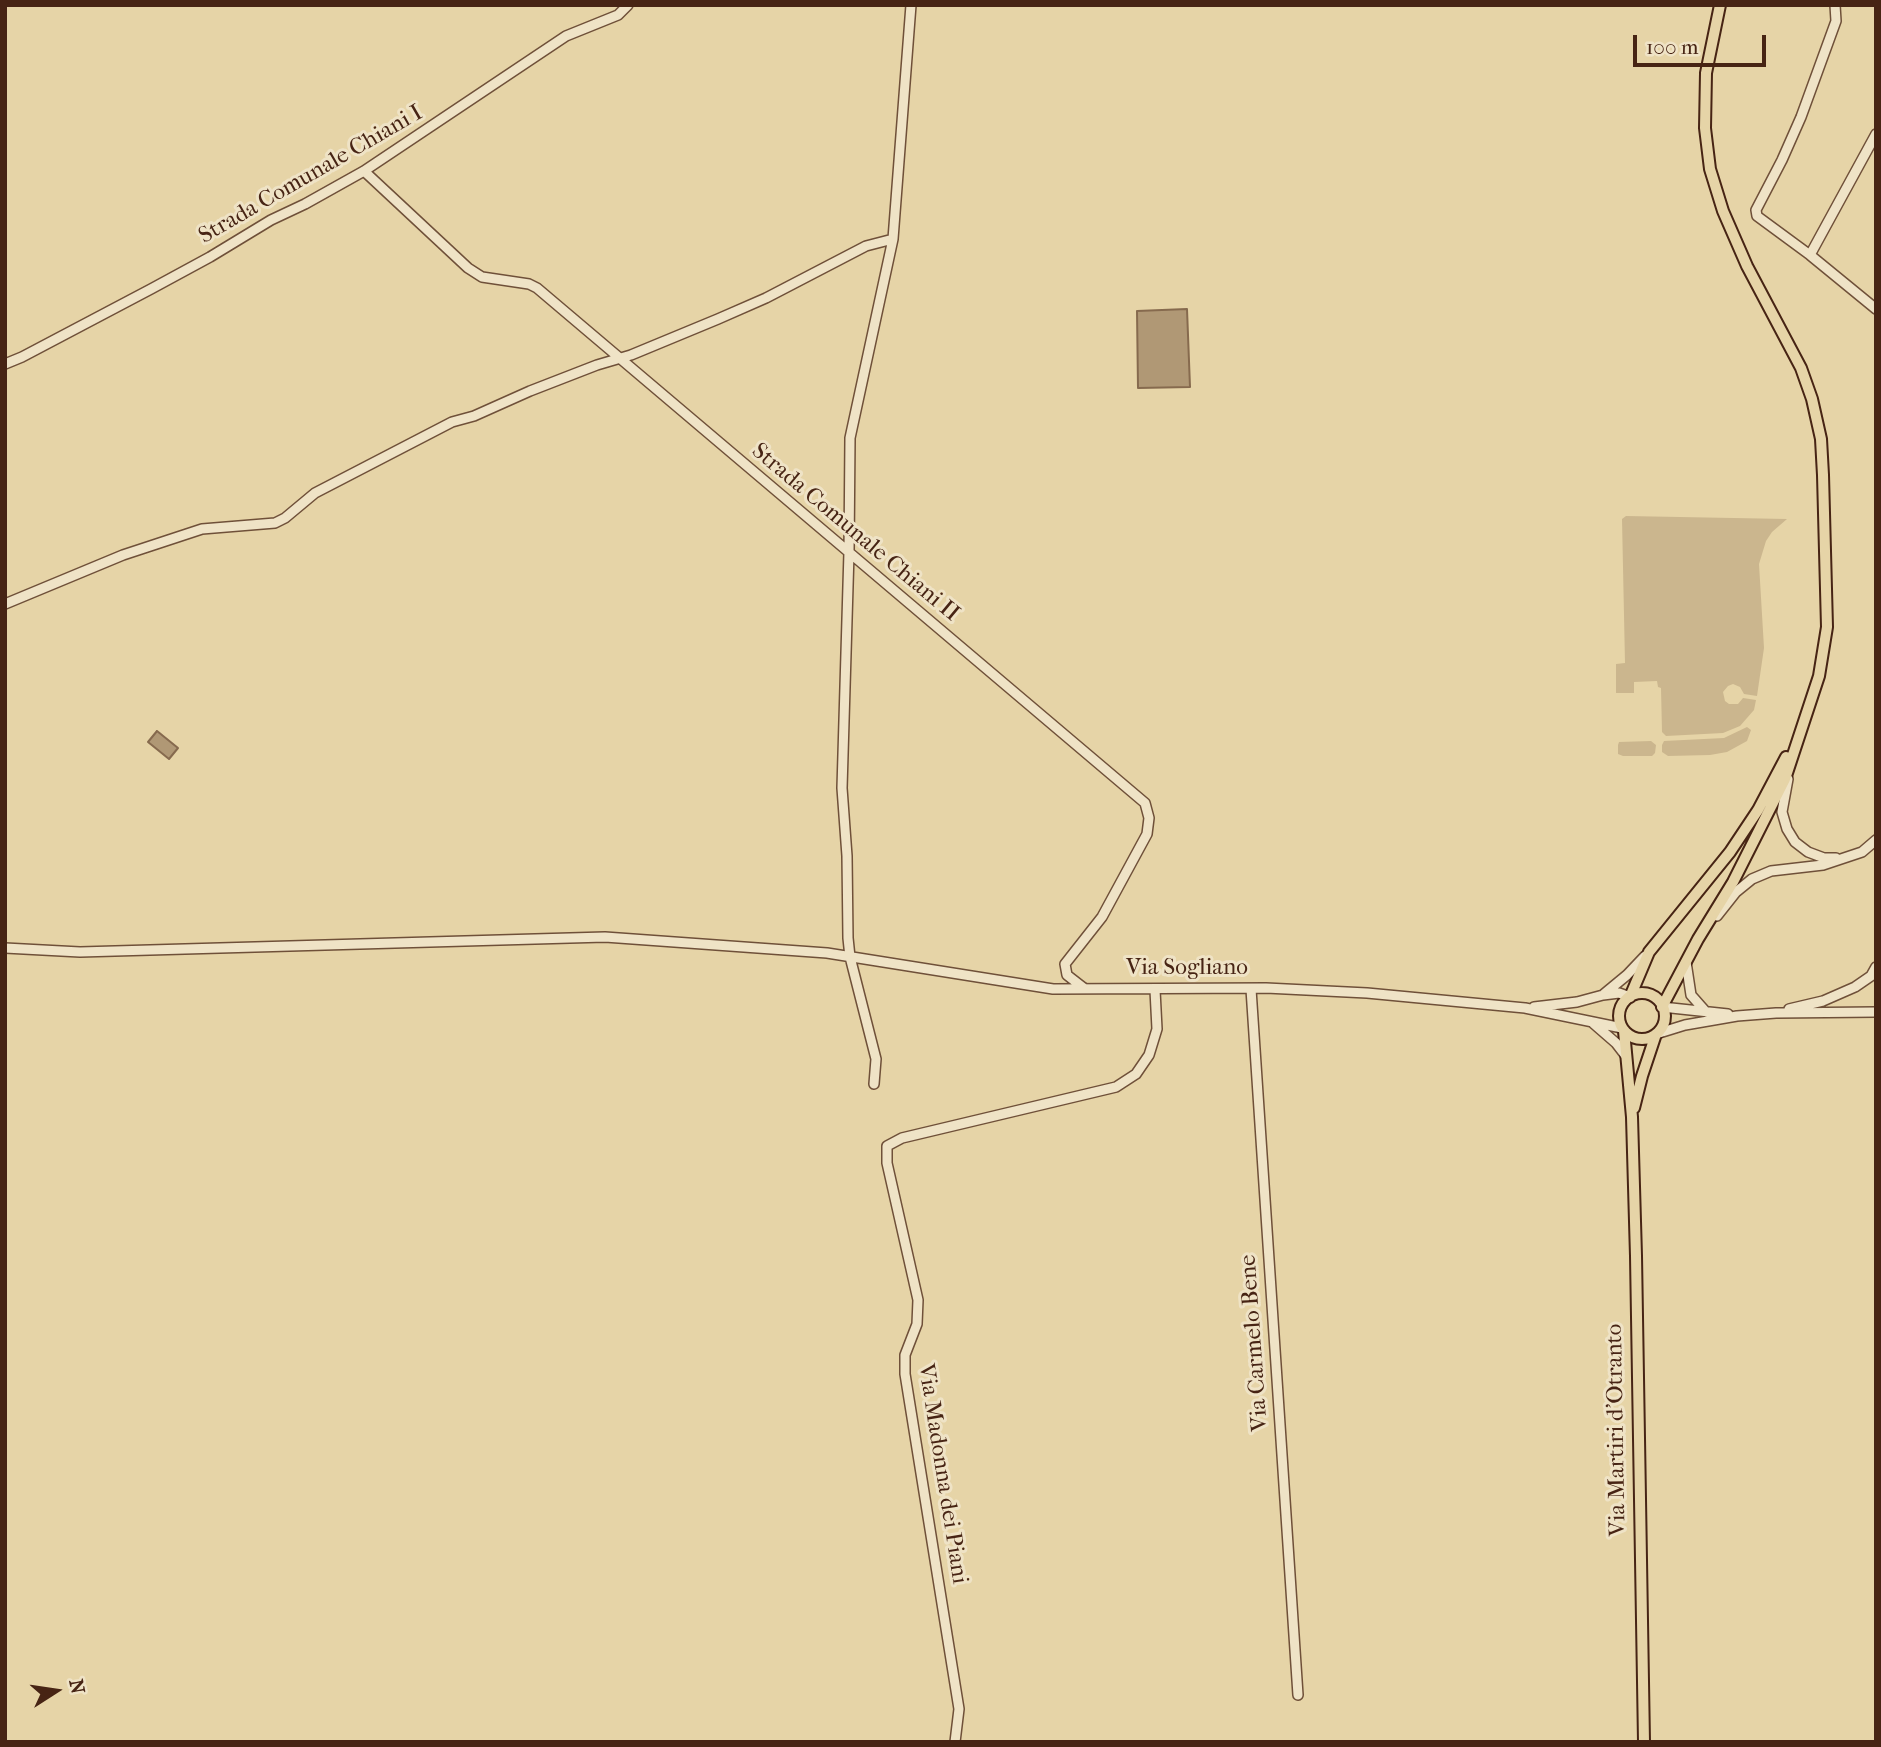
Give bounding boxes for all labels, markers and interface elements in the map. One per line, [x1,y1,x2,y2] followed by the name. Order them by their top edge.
[1636,21,1769,65] scale bar
[1646,35,1699,59] text: 100 m
[194,100,428,250] street label: Strada Comunale Chiani I
[745,438,965,628] street label: Strada Comunale Chiani II
[1126,954,1248,982] street label: Via Sogliano
[1235,1254,1275,1432] street label: Via Carmelo Bene
[1601,1323,1633,1537] street label: Via Martiri d'Otranto
[911,1362,973,1586] street label: Via Madonna dei Piani
[21,1656,91,1726] north arrow
[64,1677,89,1696] text: N

